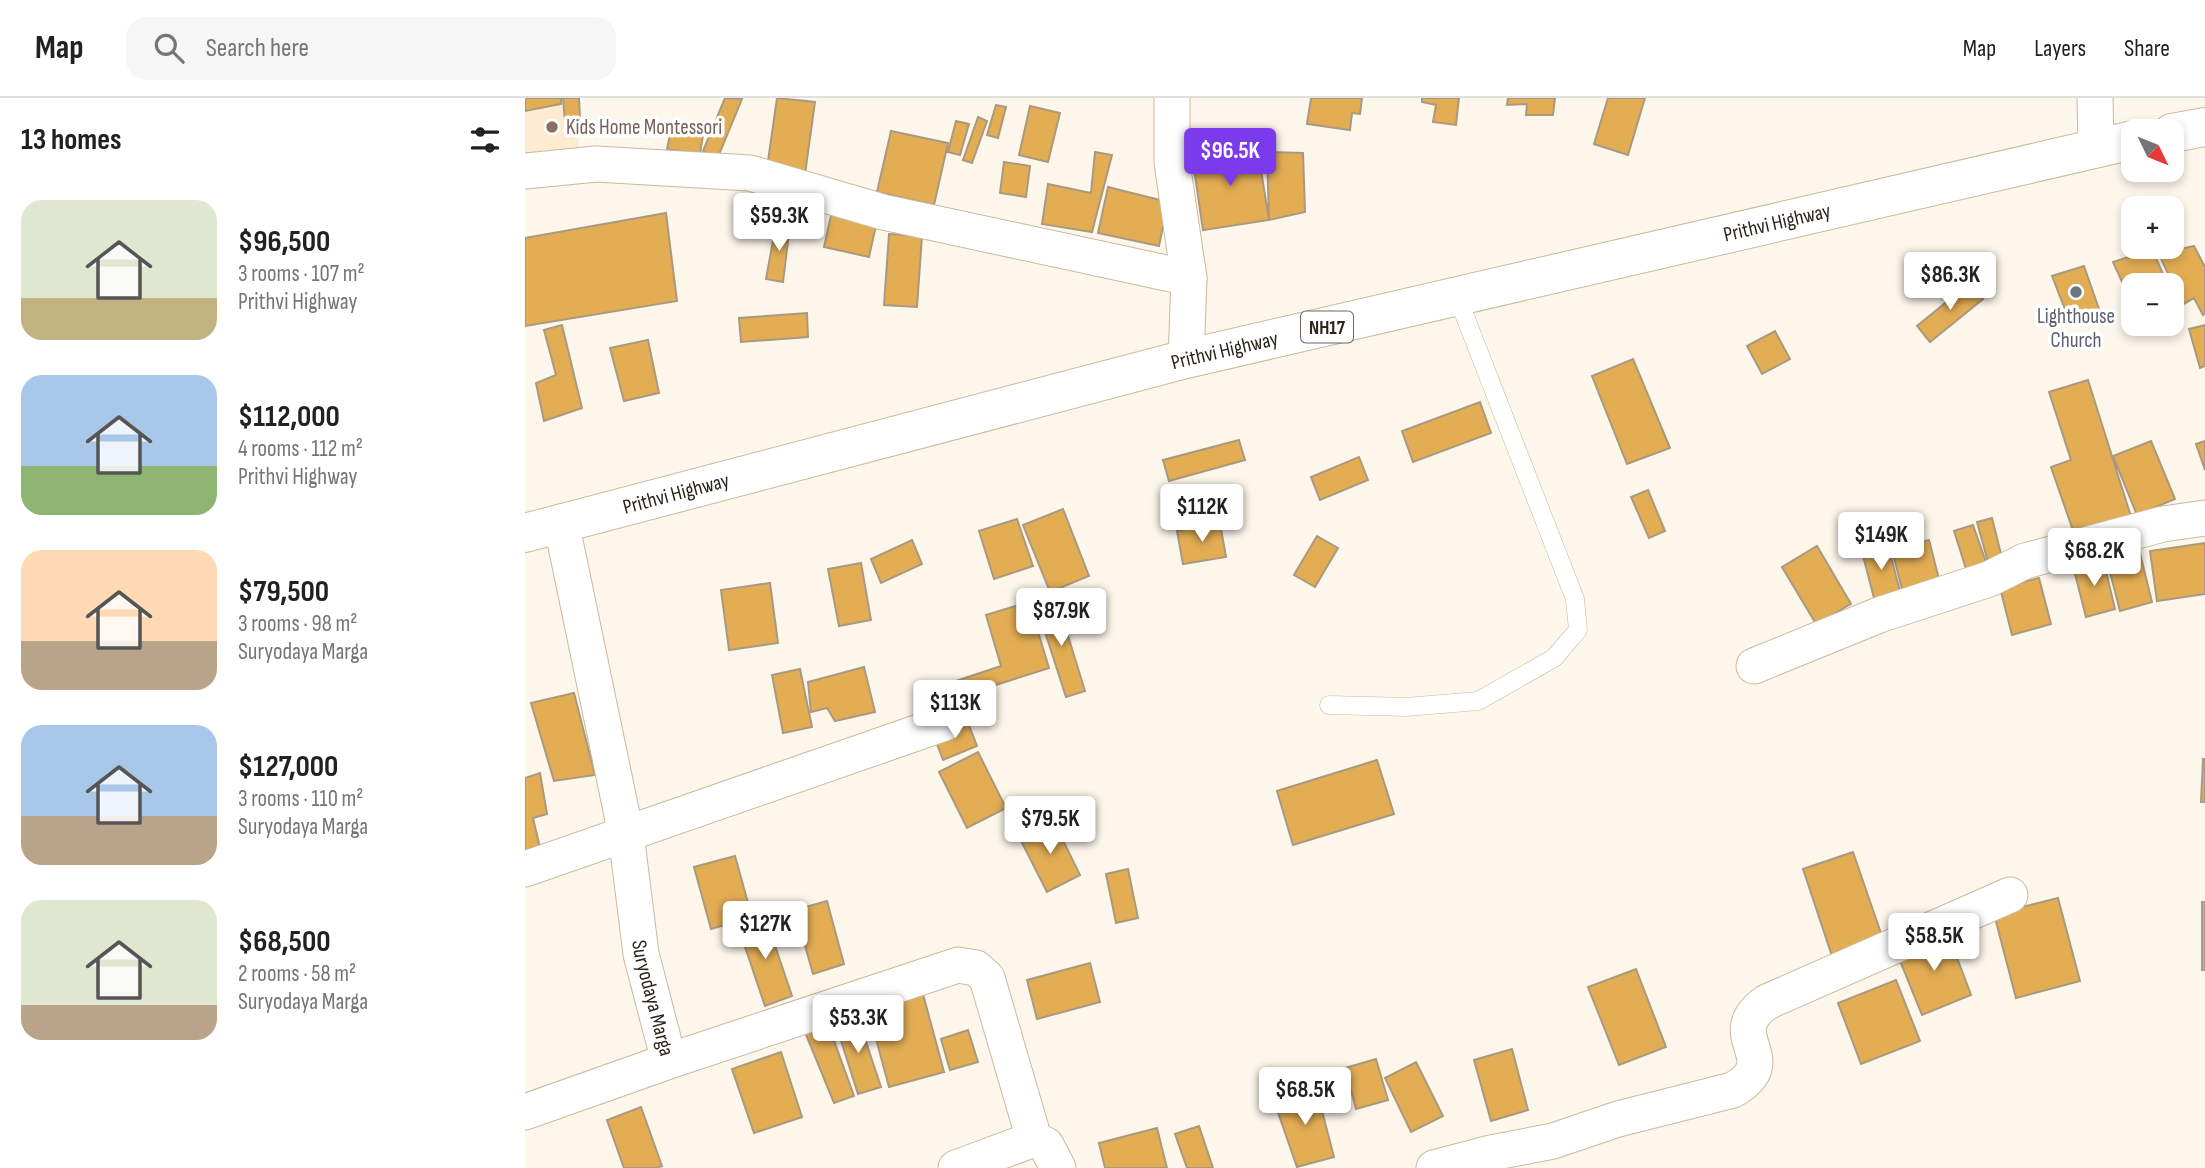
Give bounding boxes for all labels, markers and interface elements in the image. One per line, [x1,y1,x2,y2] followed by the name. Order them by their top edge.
[126,17,616,80] search box
[35,28,84,68] text: Map
[150,29,188,67] icon: search
[206,33,309,64] text: Search here
[1963,34,1996,63] text: Map
[2034,34,2086,63] text: Layers
[2124,34,2170,63] text: Share
[566,115,722,140] place label: Kids Home Montessori
[544,119,560,135] marker: Kids Home Montessori
[2121,119,2184,182] north arrow
[2121,119,2184,336] map controls
[466,121,504,159] icon: filters
[21,122,122,158] text: 13 homes
[1173,129,1287,188] pin: $96.5K
[1200,137,1260,165] text: $96.5K
[722,194,836,253] pin: $59.3K
[2121,196,2184,259] button: +
[1721,198,1833,247] street label: Prithvi Highway
[749,202,809,230] text: $59.3K
[238,224,330,260] text: $96,500
[77,228,161,312] icon: home
[1893,252,2007,312] pin: $86.3K
[238,260,365,288] text: 3 rooms · 107 m²
[1920,261,1980,289] text: $86.3K
[2121,273,2184,336] button: −
[2068,284,2084,300] marker: Lighthouse Church
[238,288,357,316] text: Prithvi Highway
[2037,304,2115,353] place label: Lighthouse Church
[1301,312,1353,342] road number: NH17
[1168,326,1281,375] street label: Prithvi Highway
[238,399,340,435] text: $112,000
[77,403,161,487] icon: home
[238,435,363,463] text: 4 rooms · 112 m²
[238,463,357,491] text: Prithvi Highway
[620,468,732,520] street label: Prithvi Highway
[1153,484,1251,544] pin: $112K
[1176,493,1228,521] text: $112K
[1832,512,1930,572] pin: $149K
[1854,521,1908,549] text: $149K
[2037,528,2151,588] pin: $68.2K
[2064,537,2124,565] text: $68.2K
[238,574,329,610] text: $79,500
[77,578,161,662] icon: home
[1004,588,1118,648] pin: $87.9K
[1032,597,1090,625] text: $87.9K
[238,610,357,638] text: 3 rooms · 98 m²
[238,638,368,666] text: Suryodaya Marga
[906,680,1004,740] pin: $113K
[929,689,981,717] text: $113K
[238,749,338,785] text: $127,000
[77,753,161,837] icon: home
[238,785,363,813] text: 3 rooms · 110 m²
[993,796,1107,856] pin: $79.5K
[1020,805,1080,833] text: $79.5K
[238,813,368,841] text: Suryodaya Marga
[716,902,814,961] pin: $127K
[739,910,791,938] text: $127K
[1877,914,1991,973] pin: $58.5K
[1904,922,1964,950] text: $58.5K
[238,924,331,960] text: $68,500
[77,928,161,1012] icon: home
[626,939,679,1059] street label: Suryodaya Marga
[238,960,356,988] text: 2 rooms · 58 m²
[238,988,368,1016] text: Suryodaya Marga
[801,996,915,1055] pin: $53.3K
[828,1004,888,1032] text: $53.3K
[1248,1068,1362,1127] pin: $68.5K
[1275,1076,1335,1104] text: $68.5K

